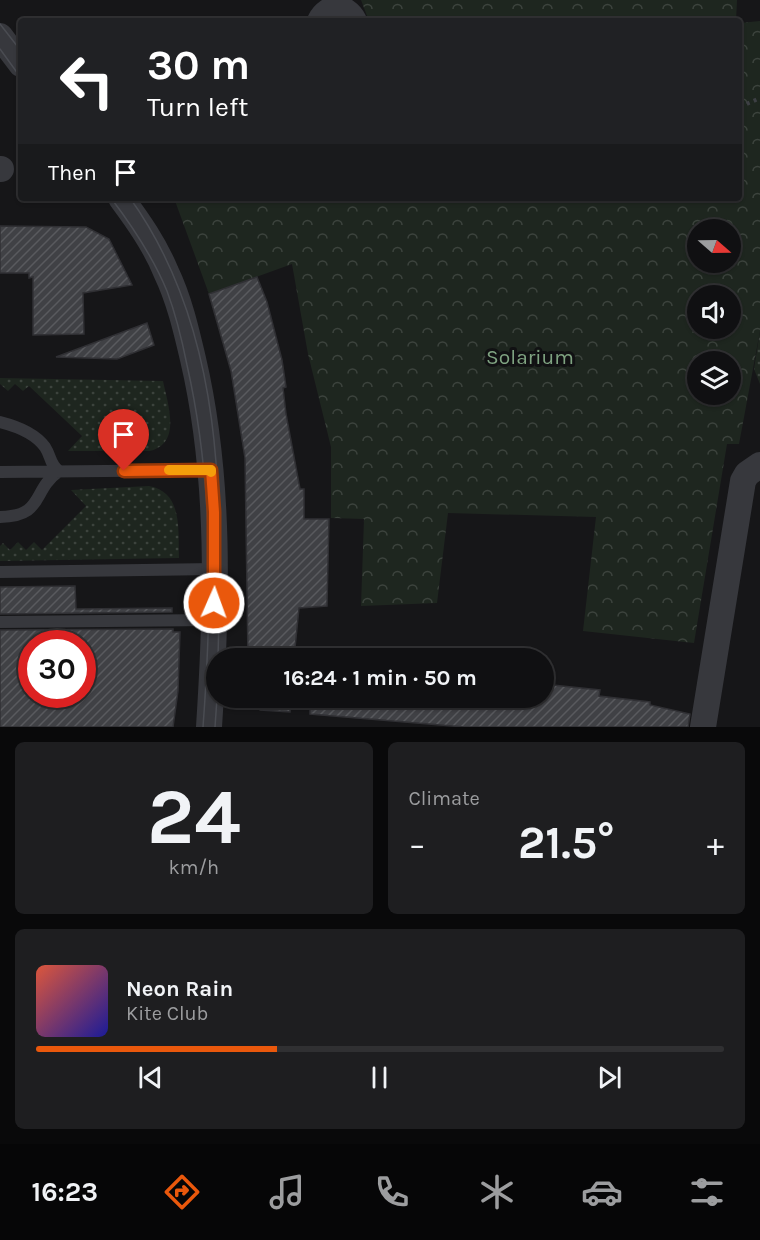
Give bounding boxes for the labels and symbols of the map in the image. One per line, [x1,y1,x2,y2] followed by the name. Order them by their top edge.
[687,219,741,273] north arrow
[486,345,574,369] park label: Solarium
[98,409,149,471] pin
[182,571,246,635] position arrow
[18,630,96,708] speed limit sign: 30

